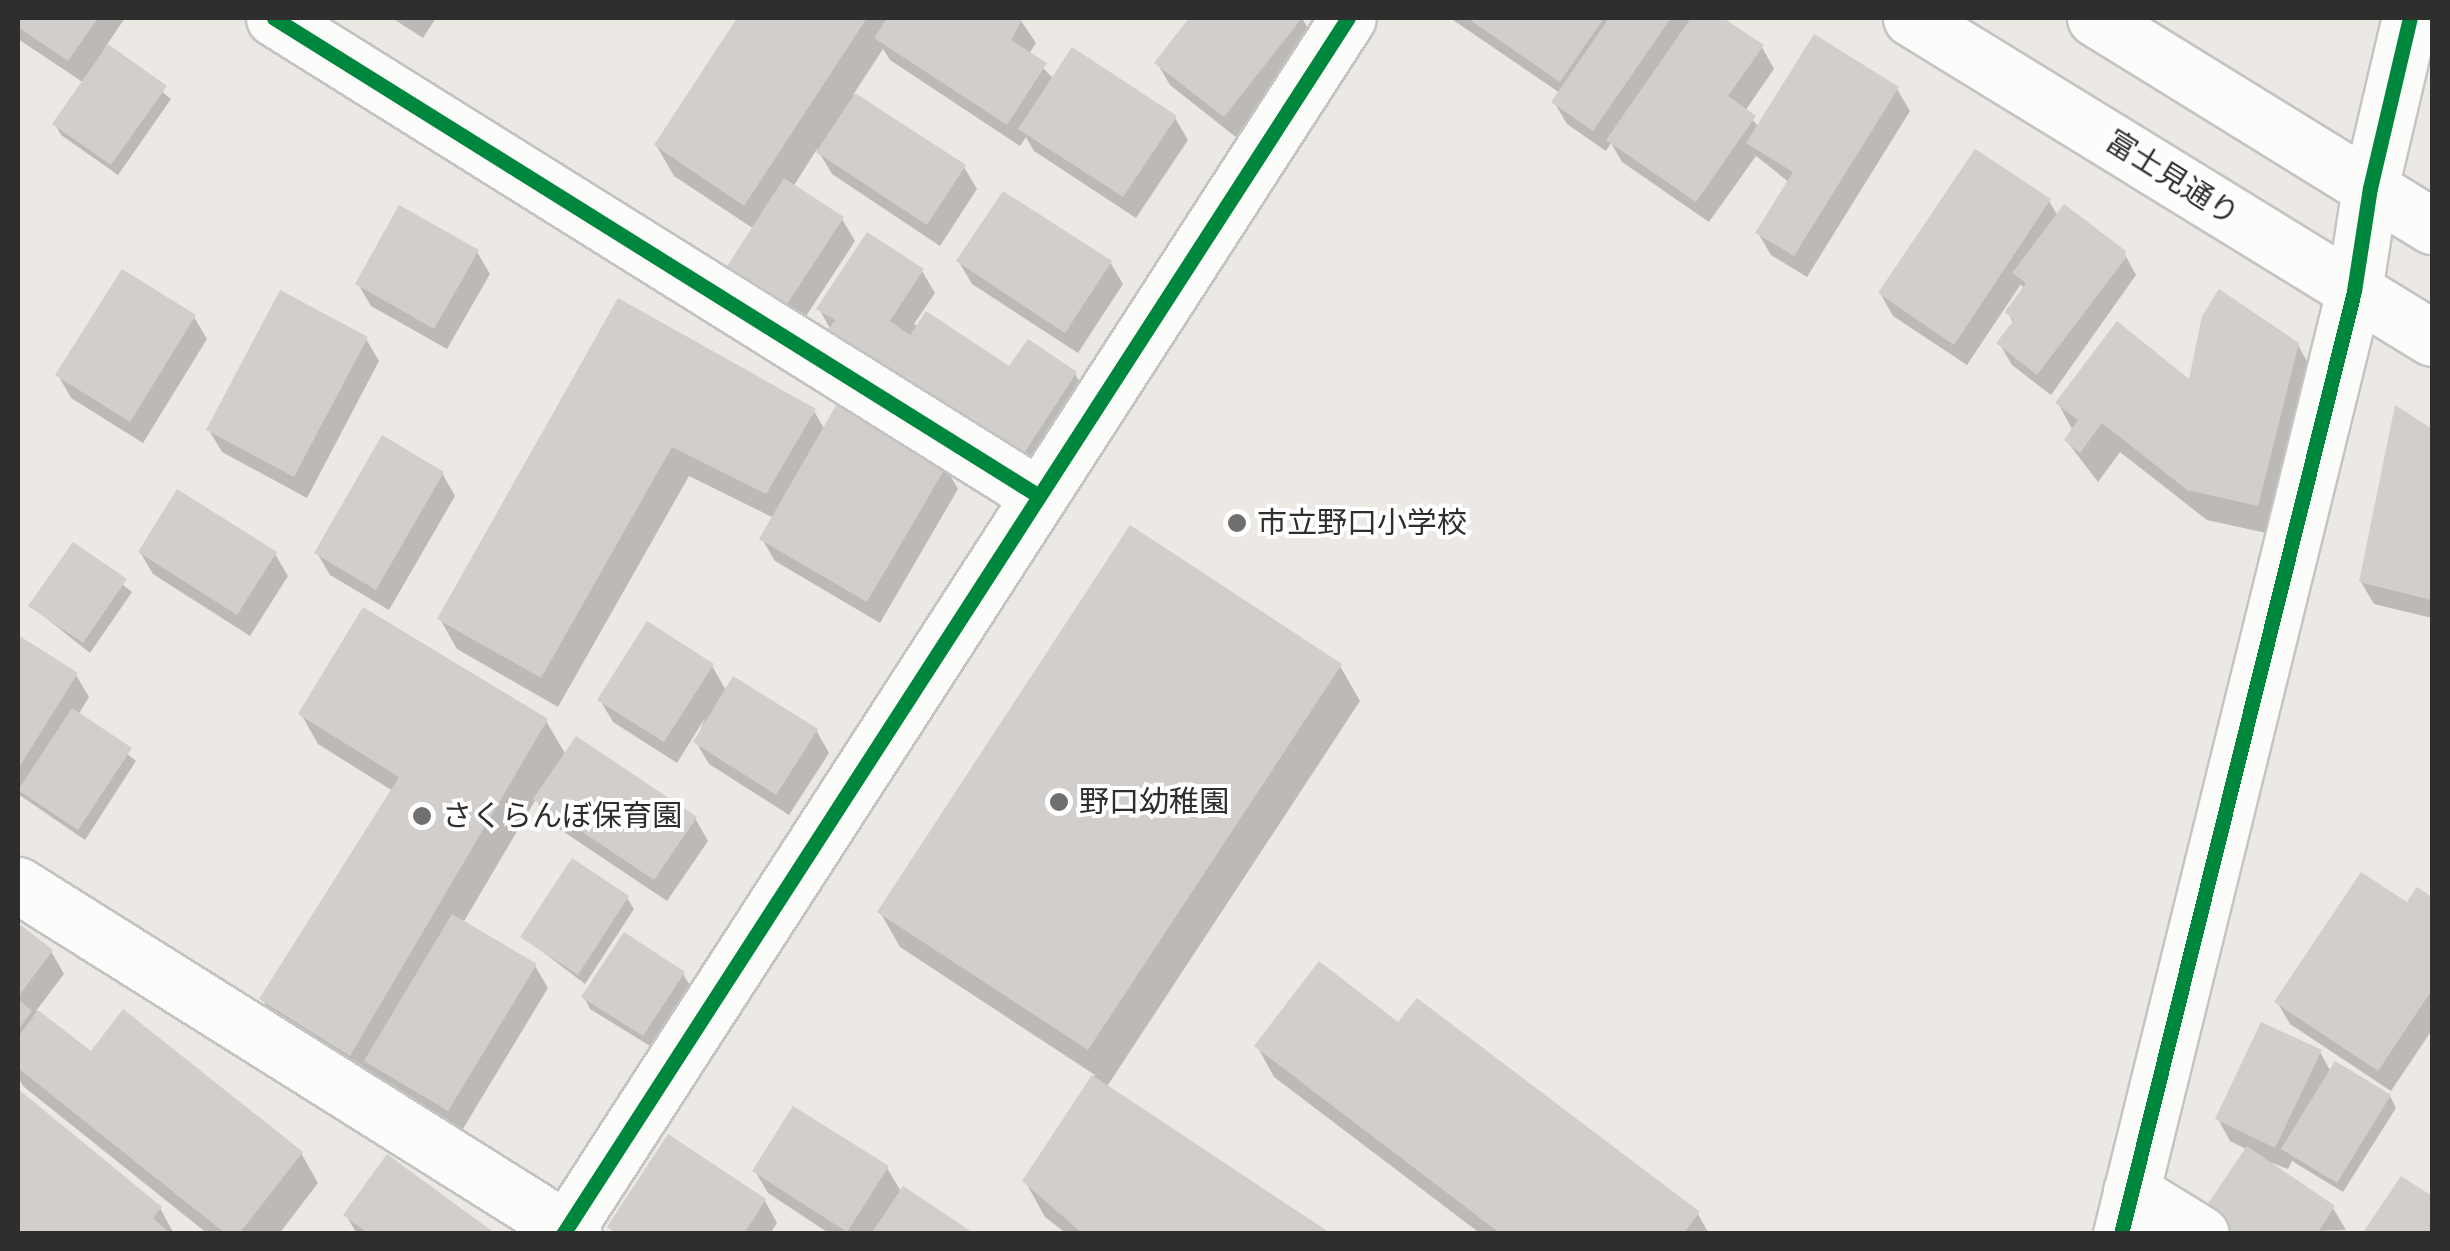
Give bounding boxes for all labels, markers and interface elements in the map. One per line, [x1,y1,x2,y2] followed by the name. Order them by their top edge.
[2099,123,2245,233] street label: 富士見通り
[1257,505,1467,541] place label: 市立野口小学校
[1226,512,1248,534] marker: 市立野口小学校
[1079,784,1229,820] place label: 野口幼稚園
[1048,791,1070,813] marker: 野口幼稚園
[442,798,682,834] place label: さくらんぼ保育園
[411,805,433,827] marker: さくらんぼ保育園

